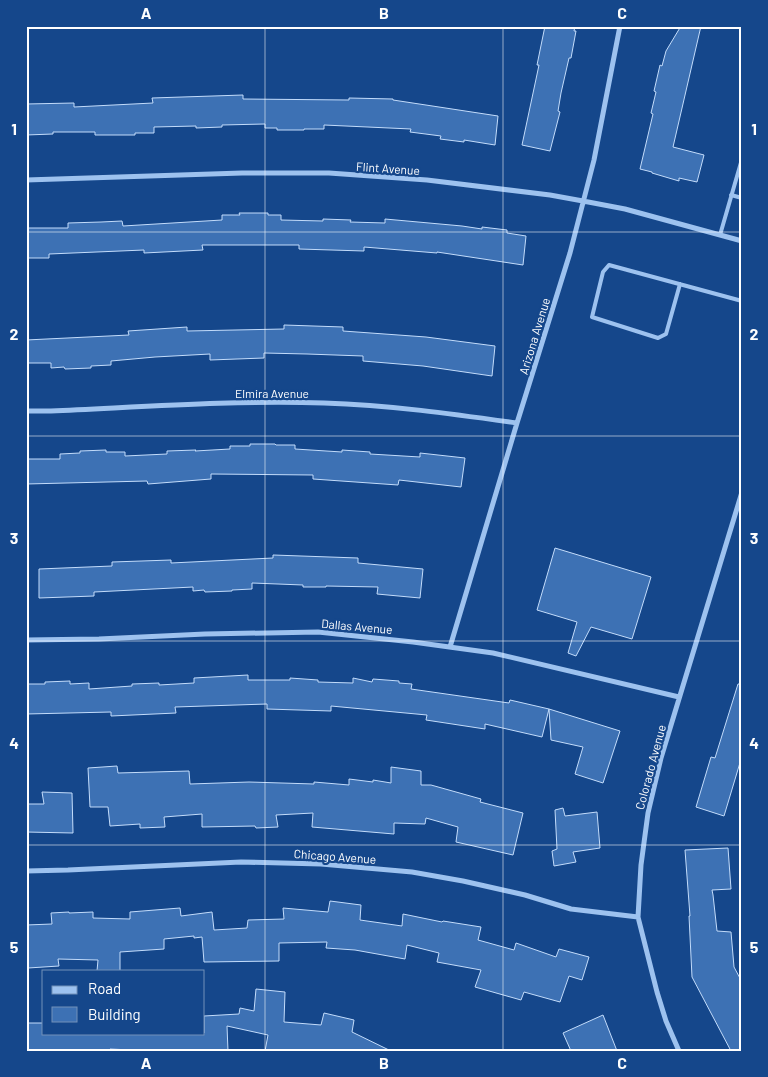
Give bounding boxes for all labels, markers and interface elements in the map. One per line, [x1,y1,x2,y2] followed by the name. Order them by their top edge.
[141,3,152,22] text: A
[379,3,389,22] text: B
[617,3,627,22] text: C
[11,119,17,138] text: 1
[751,119,757,138] text: 1
[356,159,420,177] street label: Flint Avenue
[516,296,552,376] street label: Arizona Avenue
[10,324,19,343] text: 2
[750,324,759,343] text: 2
[235,386,309,400] street label: Elmira Avenue
[10,528,18,547] text: 3
[750,528,758,547] text: 3
[321,616,393,636] street label: Dallas Avenue
[632,723,668,811] street label: Colorado Avenue
[9,733,19,752] text: 4
[749,733,759,752] text: 4
[293,846,377,866] street label: Chicago Avenue
[10,937,19,956] text: 5
[750,937,759,956] text: 5
[42,970,205,1034] legend
[88,979,121,997] text: Road
[88,1005,141,1023] text: Building
[141,1053,152,1072] text: A
[379,1053,389,1072] text: B
[617,1053,627,1072] text: C

